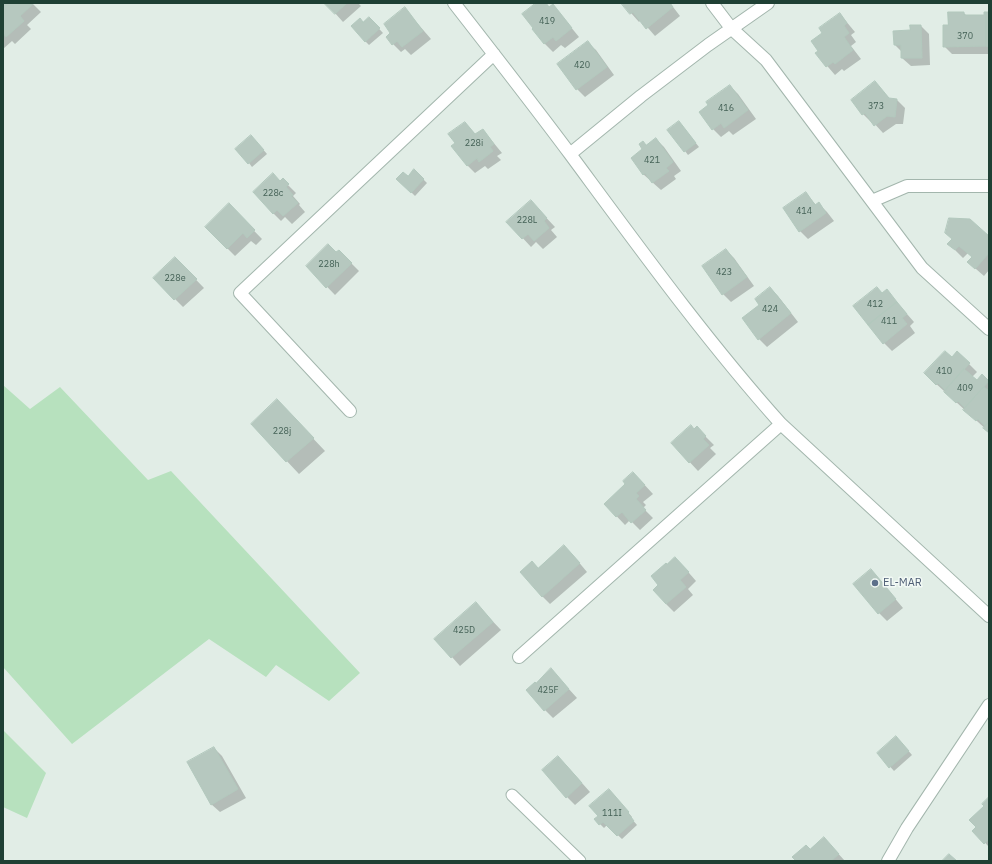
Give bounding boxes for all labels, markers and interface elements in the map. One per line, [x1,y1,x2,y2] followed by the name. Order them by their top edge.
[539,16,555,26] house number: 419
[957,31,973,41] house number: 370
[574,60,590,70] house number: 420
[868,101,884,111] house number: 373
[718,103,734,113] house number: 416
[465,138,483,148] house number: 228i
[644,155,660,165] house number: 421
[263,188,283,198] house number: 228c
[796,206,812,216] house number: 414
[517,215,537,225] house number: 228L
[318,259,340,269] house number: 228h
[716,267,732,277] house number: 423
[164,273,186,283] house number: 228e
[867,299,883,309] house number: 412
[762,304,778,314] house number: 424
[881,316,897,326] house number: 411
[936,366,952,376] house number: 410
[957,383,973,393] house number: 409
[273,426,291,436] house number: 228j
[883,576,922,590] place label: EL-MAR
[870,578,880,588] marker: EL-MAR
[453,625,475,635] house number: 425D
[537,685,559,695] house number: 425F
[602,808,622,818] house number: 111I

